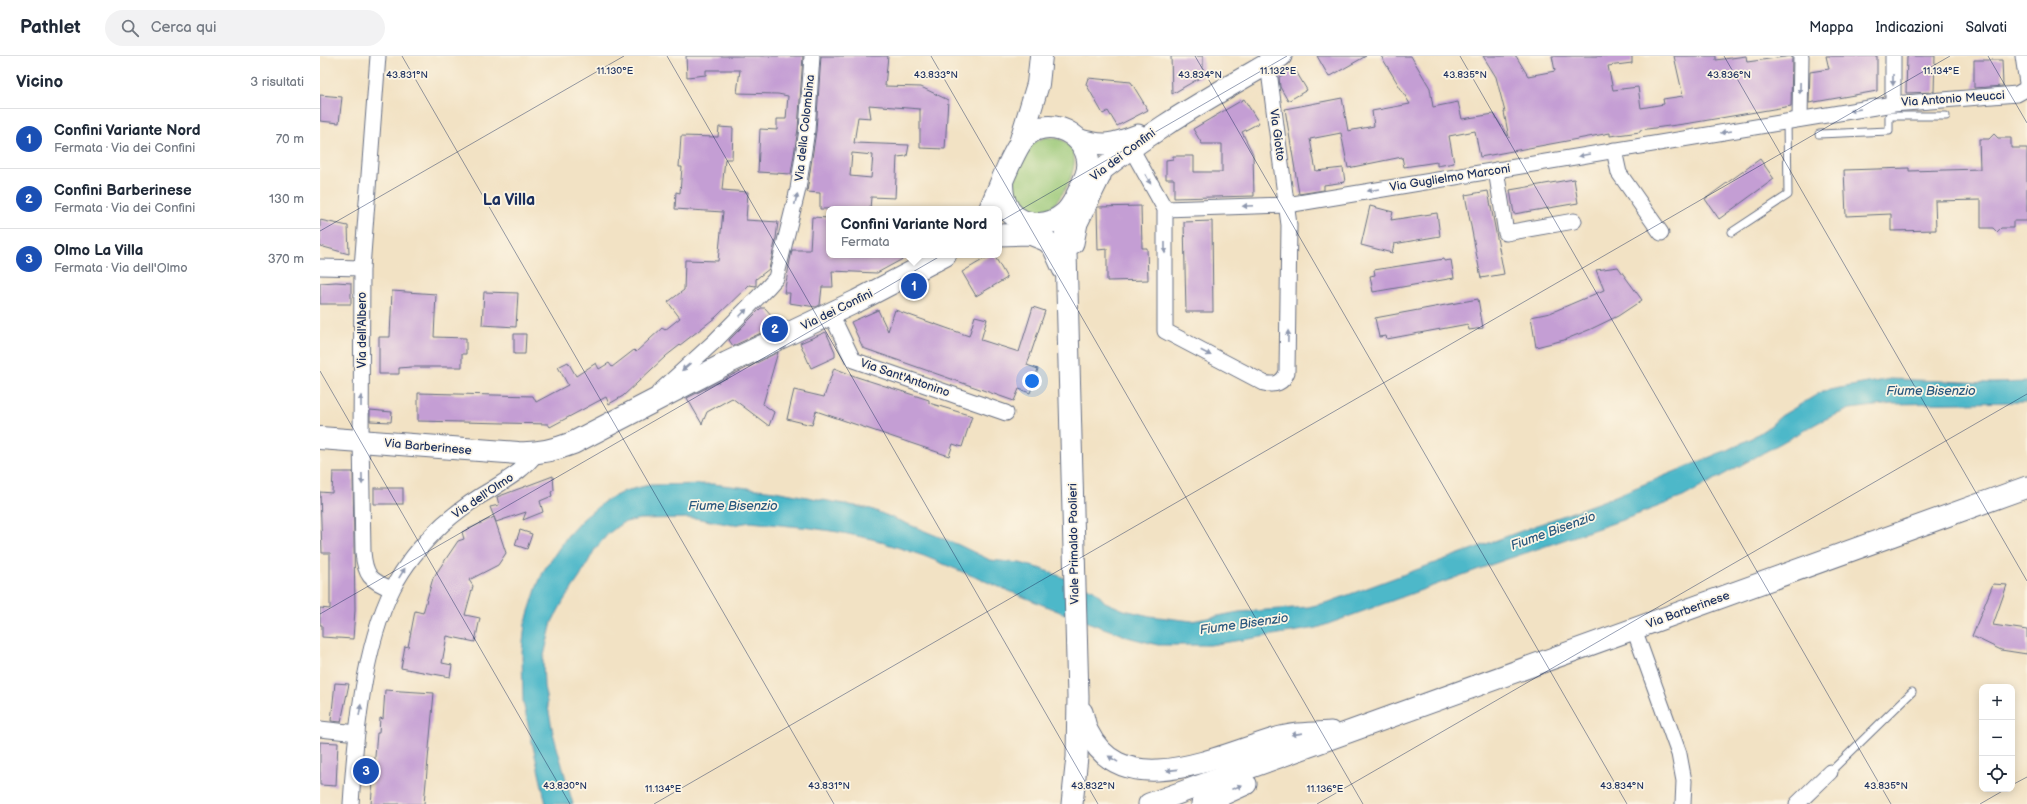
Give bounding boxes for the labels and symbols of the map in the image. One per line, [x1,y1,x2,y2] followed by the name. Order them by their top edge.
[597,65,634,77] text: 11.130°E
[1260,65,1297,77] text: 11.132°E
[1923,65,1960,77] text: 11.134°E
[386,69,428,81] text: 43.831°N
[914,69,958,81] text: 43.833°N
[1178,69,1222,81] text: 43.834°N
[1443,69,1487,81] text: 43.835°N
[1707,69,1751,81] text: 43.836°N
[792,74,818,182] street label: Via della Colombina
[1890,74,1896,87] one-way arrow
[1797,82,1803,95] one-way arrow
[1901,88,2006,110] street label: Via Antonio Meucci
[1849,107,1861,113] one-way arrow
[1266,108,1288,162] street label: Via Giotto
[1087,125,1159,184] street label: Via dei Confini
[1720,129,1733,135] one-way arrow
[1578,152,1590,158] one-way arrow
[1389,161,1512,195] street label: Via Guglielmo Marconi
[1145,173,1152,184] one-way arrow
[1367,188,1379,194] one-way arrow
[483,191,535,210] district label: La Villa
[793,193,799,205] one-way arrow
[1242,203,1254,210] one-way arrow
[1162,242,1168,255] one-way arrow
[901,271,927,301] pin: 1
[799,286,875,334] street label: Via dei Confini
[355,292,370,368] street label: Via dell'Albero
[738,308,748,318] one-way arrow
[762,314,788,344] pin: 2
[1285,329,1291,342] one-way arrow
[1201,349,1212,356] one-way arrow
[858,356,952,400] street label: Via Sant'Antonino
[682,362,691,371] one-way arrow
[1022,371,1042,391] your location
[1886,383,1976,399] water label: Fiume Bisenzio
[358,394,364,407] one-way arrow
[384,436,472,458] street label: Via Barberinese
[449,470,517,522] street label: Via dell'Olmo
[359,473,365,486] one-way arrow
[1065,483,1083,605] street label: Viale Primaldo Paolieri
[688,498,778,514] water label: Fiume Bisenzio
[1508,508,1598,554] water label: Fiume Bisenzio
[398,568,406,578] one-way arrow
[1644,588,1732,632] street label: Via Barberinese
[1199,610,1290,638] water label: Fiume Bisenzio
[358,703,364,716] one-way arrow
[1291,731,1303,737] one-way arrow
[353,756,379,786] pin: 3
[1107,756,1119,763] one-way arrow
[1166,766,1178,773] one-way arrow
[543,780,587,792] text: 43.830°N
[808,780,850,792] text: 43.831°N
[1071,780,1115,792] text: 43.832°N
[1600,780,1644,792] text: 43.834°N
[1864,780,1908,792] text: 43.835°N
[645,783,682,795] text: 11.134°E
[1307,783,1344,795] text: 11.136°E
[1231,784,1243,790] one-way arrow

